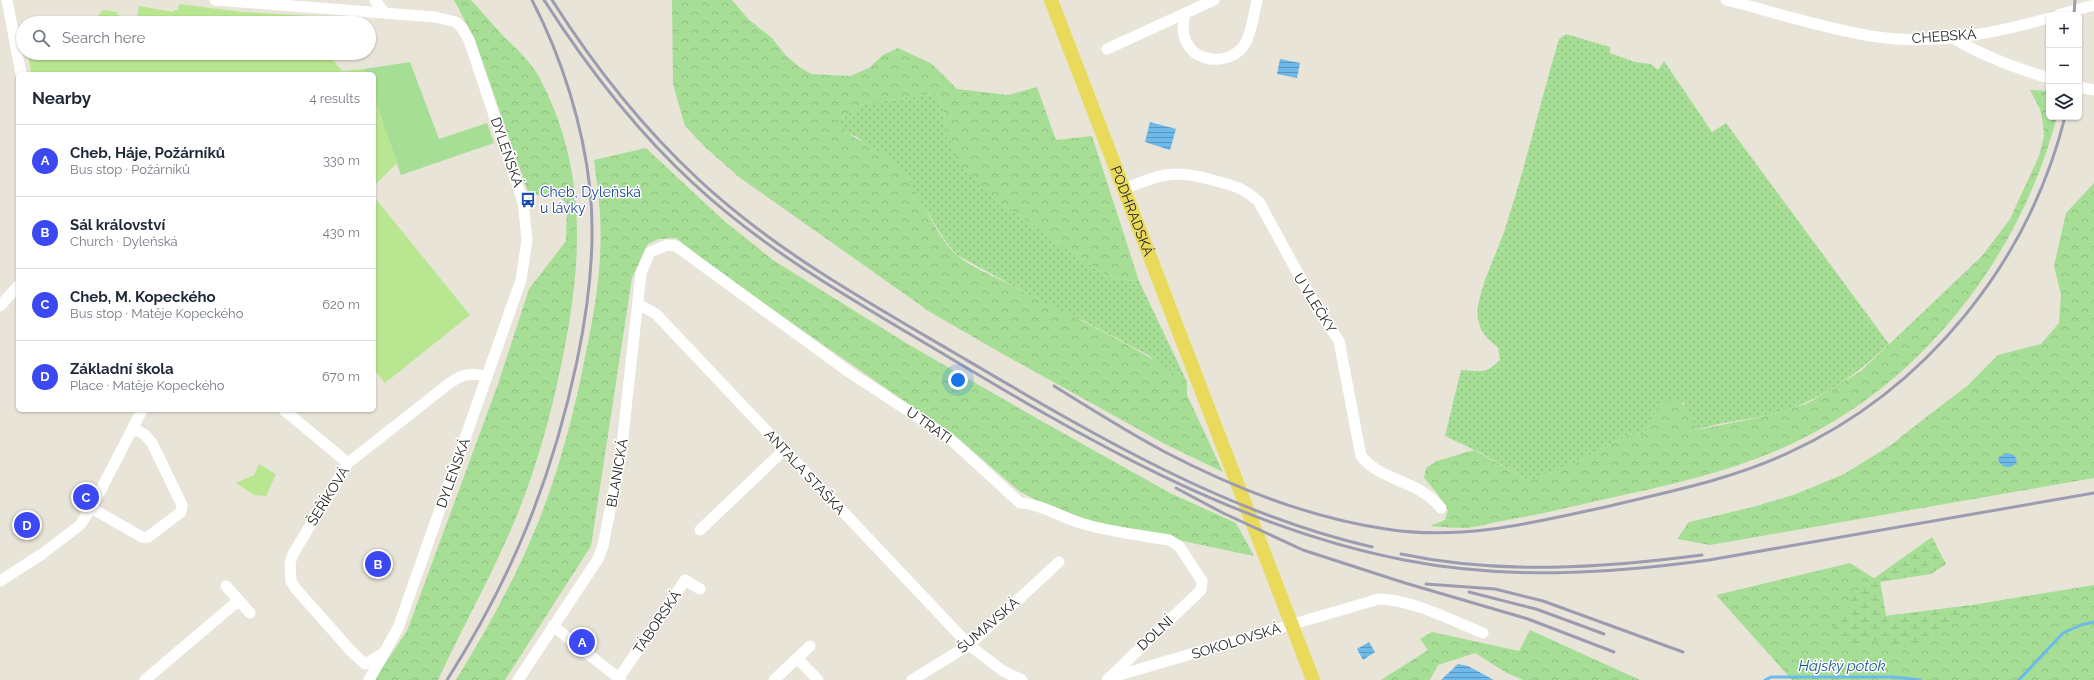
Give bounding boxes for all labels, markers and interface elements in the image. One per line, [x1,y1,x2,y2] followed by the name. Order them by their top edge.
[2046,12,2082,120] map controls
[2046,12,2082,48] button: +
[16,16,376,60] search box
[1911,25,1977,46] street label: CHEBSKÁ
[30,27,52,49] icon: search
[62,29,145,47] text: Search here
[2046,48,2082,84] button: −
[2046,84,2082,120] button: layers
[32,88,91,108] text: Nearby
[309,91,360,106] text: 4 results
[488,115,528,190] street label: DYLEŇSKÁ
[70,144,225,162] text: Cheb, Háje, Požárníků
[41,153,49,168] text: A
[323,153,360,168] text: 330 m
[70,162,190,177] text: Bus stop · Požárníků
[1108,164,1158,259] street label: PODHRADSKÁ
[540,184,641,216] place label: Cheb, Dyleňská u lávky
[519,191,537,209] bus stop icon: Cheb, Dyleňská u lávky
[70,216,165,234] text: Sál království
[41,225,49,240] text: B
[323,225,360,240] text: 430 m
[70,234,178,249] text: Church · Dyleňská
[1290,269,1341,336] street label: U VLEČKY
[70,288,216,306] text: Cheb, M. Kopeckého
[41,297,49,312] text: C
[322,297,360,312] text: 620 m
[70,306,243,321] text: Bus stop · Matěje Kopeckého
[70,360,174,378] text: Základní škola
[40,369,50,384] text: D
[322,369,360,384] text: 670 m
[948,370,968,390] your location
[70,378,225,393] text: Place · Matěje Kopeckého
[903,404,955,446] street label: U TRATI
[761,425,850,518] street label: ANTALA STAŠKA
[432,435,473,510] street label: DYLEŇSKÁ
[602,437,631,509] street label: BLANICKÁ
[302,462,353,528] street label: ŠEŘÍKOVÁ
[73,482,99,512] pin: C
[14,510,40,540] pin: D
[365,549,391,579] pin: B
[629,586,684,657] street label: TÁBORSKÁ
[953,592,1022,656] street label: ŠUMAVSKÁ
[1133,611,1177,654] street label: DOLNÍ
[1189,619,1283,662] street label: SOKOLOVSKÁ
[569,627,595,657] pin: A
[1798,657,1886,675] water label: Hájský potok

